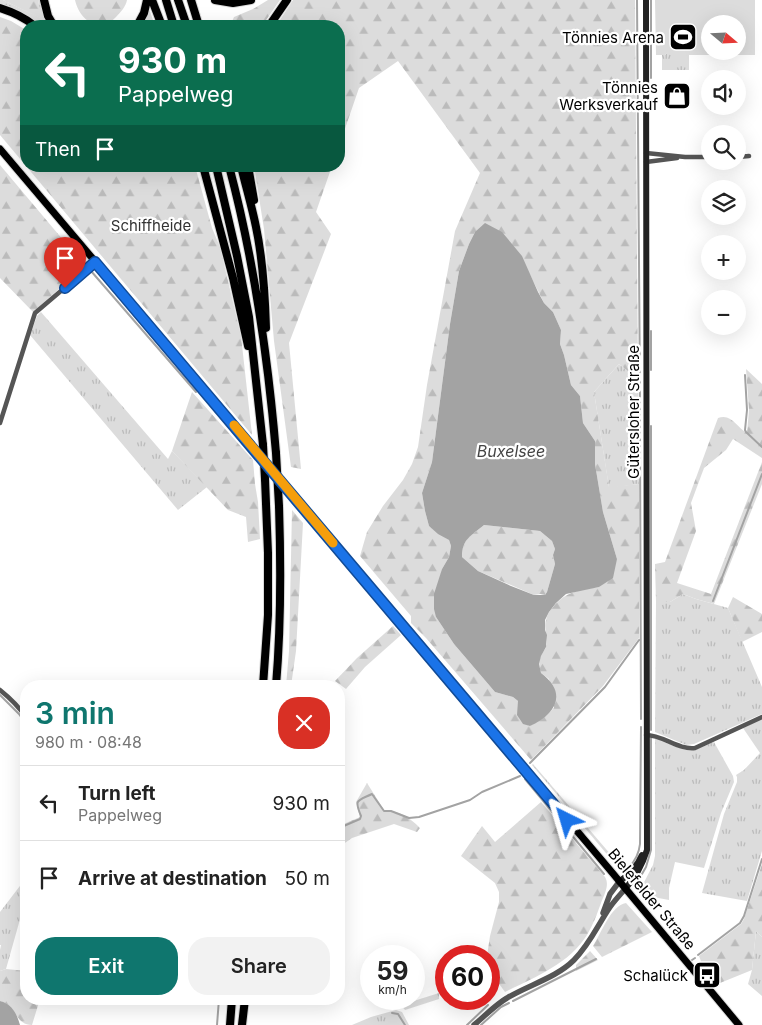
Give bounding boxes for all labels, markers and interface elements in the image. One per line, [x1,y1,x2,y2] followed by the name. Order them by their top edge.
[701,15,746,60] north arrow
[701,15,746,335] map controls
[668,22,698,52] sports icon: Tönnies Arena
[562,28,664,47] place label: Tönnies Arena
[118,39,227,81] text: 930 m
[35,40,100,105] icon: left
[701,70,746,115] button: sound
[559,78,658,114] place label: Tönnies Werksverkauf
[118,81,233,107] text: Pappelweg
[662,81,692,111] shop icon: Tönnies Werksverkauf
[701,125,746,170] button: search
[91,135,119,163] icon: arrive
[35,138,81,161] text: Then
[701,180,746,225] button: layers
[111,216,191,235] park label: Schiffheide
[701,235,746,280] button: +
[44,237,86,288] pin
[51,244,79,272] icon: arrive
[701,290,746,335] button: −
[624,345,643,479] street label: Gütersloher Straße
[477,441,545,461] water label: Buxelsee
[35,695,115,731] text: 3 min
[278,697,330,749] button: close
[35,732,142,752] text: 980 m · 08:48
[78,782,156,805] text: Turn left
[35,789,63,817] icon: left
[273,792,330,815] text: 930 m
[540,793,592,845] position arrow
[78,805,162,825] text: Pappelweg
[604,844,700,954] street label: Bielefelder Straße
[35,864,63,892] icon: arrive
[78,867,267,890] text: Arrive at destination
[284,867,330,890] text: 50 m
[35,937,178,995] button: Exit
[188,937,330,995] button: Share
[435,945,500,1010] speed limit sign: 60
[376,956,409,986] text: 59
[692,960,722,990] bus stop icon: Schalück
[623,966,689,985] place label: Schalück
[378,982,407,997] text: km/h

